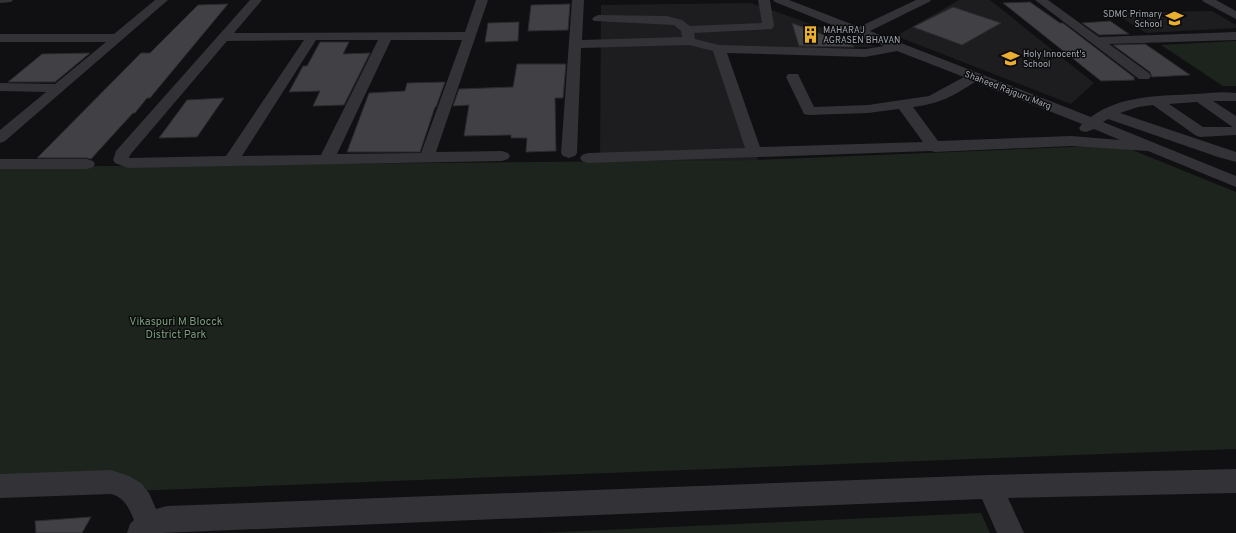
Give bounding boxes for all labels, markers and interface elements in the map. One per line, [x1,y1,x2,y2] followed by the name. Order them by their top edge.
[1103,9,1162,30] place label: SDMC Primary School
[1165,9,1185,29] school or university icon: SDMC Primary School
[800,25,820,45] building icon: MAHARAJ AGRASEN BHAVAN
[823,25,900,46] place label: MAHARAJ AGRASEN BHAVAN
[1000,49,1020,69] school or university icon: Holy Innocent's School
[1023,49,1086,70] place label: Holy Innocent's School
[963,69,1053,112] street label: Shaheed Rajguru Marg
[129,315,223,342] park label: Vikaspuri M Blocck District Park

